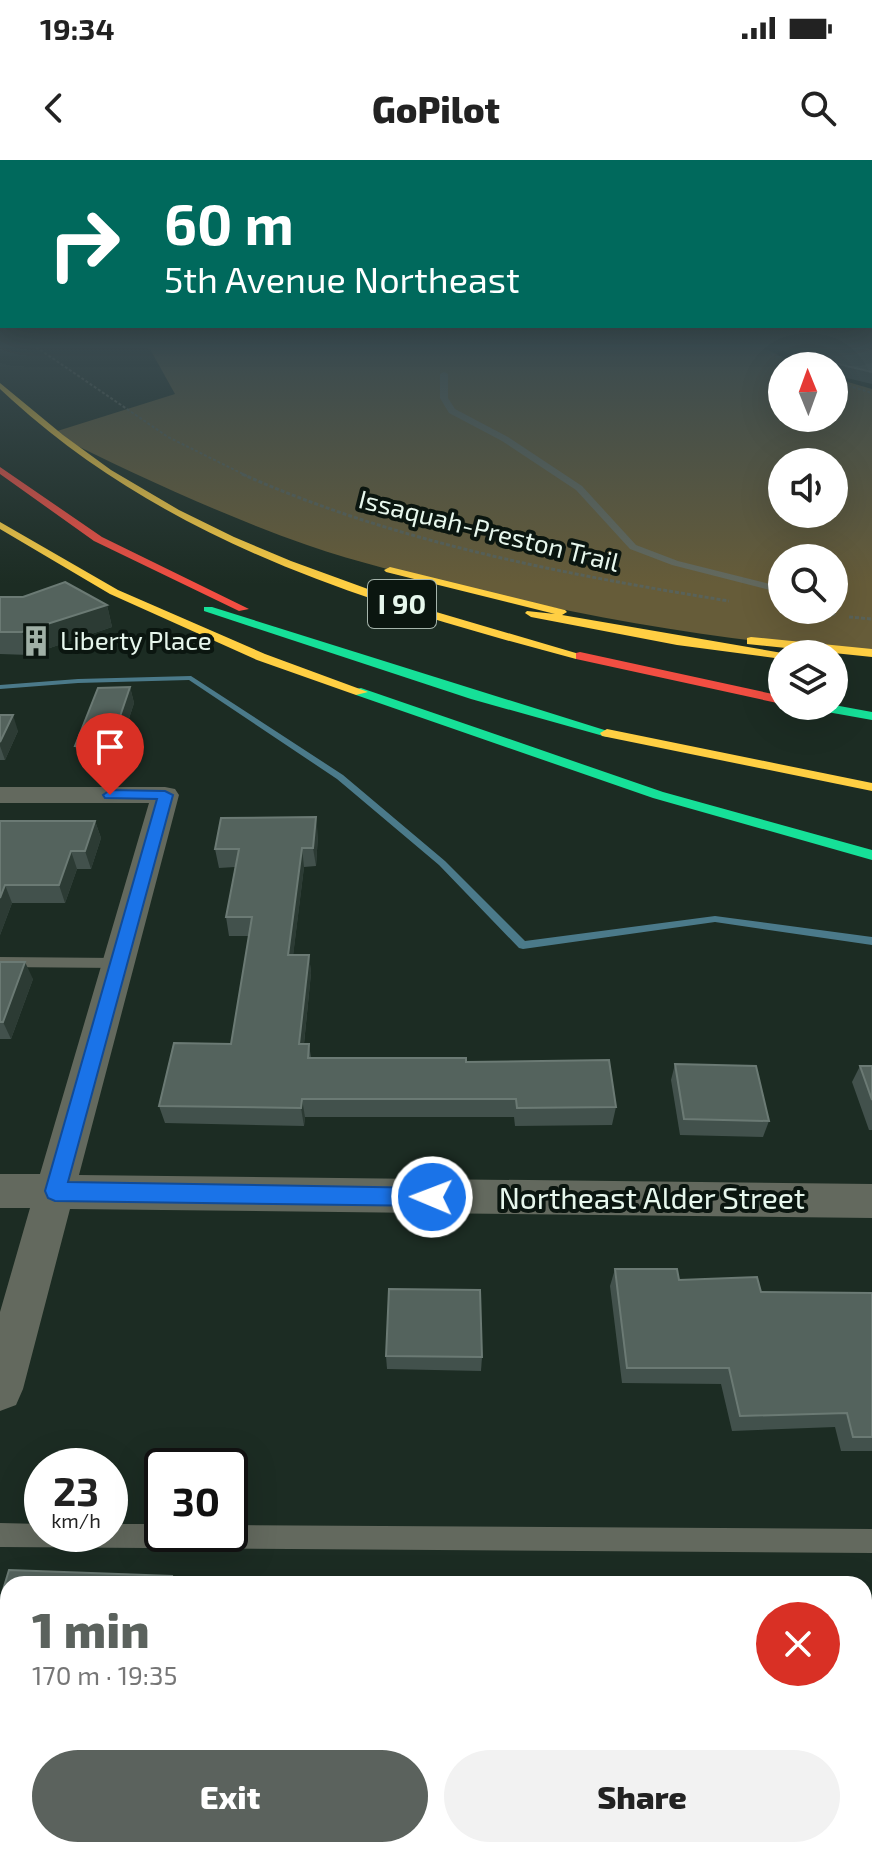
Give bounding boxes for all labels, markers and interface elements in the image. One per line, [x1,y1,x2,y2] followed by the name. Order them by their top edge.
[40,10,115,46] text: 19:34
[32,86,76,130] icon: back
[796,86,840,130] icon: search
[372,87,500,130] text: GoPilot
[164,189,294,256] text: 60 m
[32,192,136,296] icon: right
[164,257,520,300] text: 5th Avenue Northeast
[768,352,848,432] north arrow
[768,352,848,720] map controls
[768,448,848,528] button: sound
[356,482,623,577] street label: Issaquah-Preston Trail
[768,544,848,624] button: search
[368,580,436,628] road number: I 90
[19,624,53,658] building icon: Liberty Place
[60,624,212,655] place label: Liberty Place
[768,640,848,720] button: layers
[76,713,144,795] pin
[88,725,132,769] icon: arrive
[390,1155,474,1239] position arrow
[499,1179,805,1215] street label: Northeast Alder Street
[144,1448,248,1552] speed limit sign: 30
[53,1466,99,1514] text: 23
[51,1508,101,1532] text: km/h
[32,1600,150,1658] text: 1 min
[756,1602,840,1686] button: close
[32,1659,177,1690] text: 170 m · 19:35
[32,1750,428,1842] button: Exit
[444,1750,840,1842] button: Share

